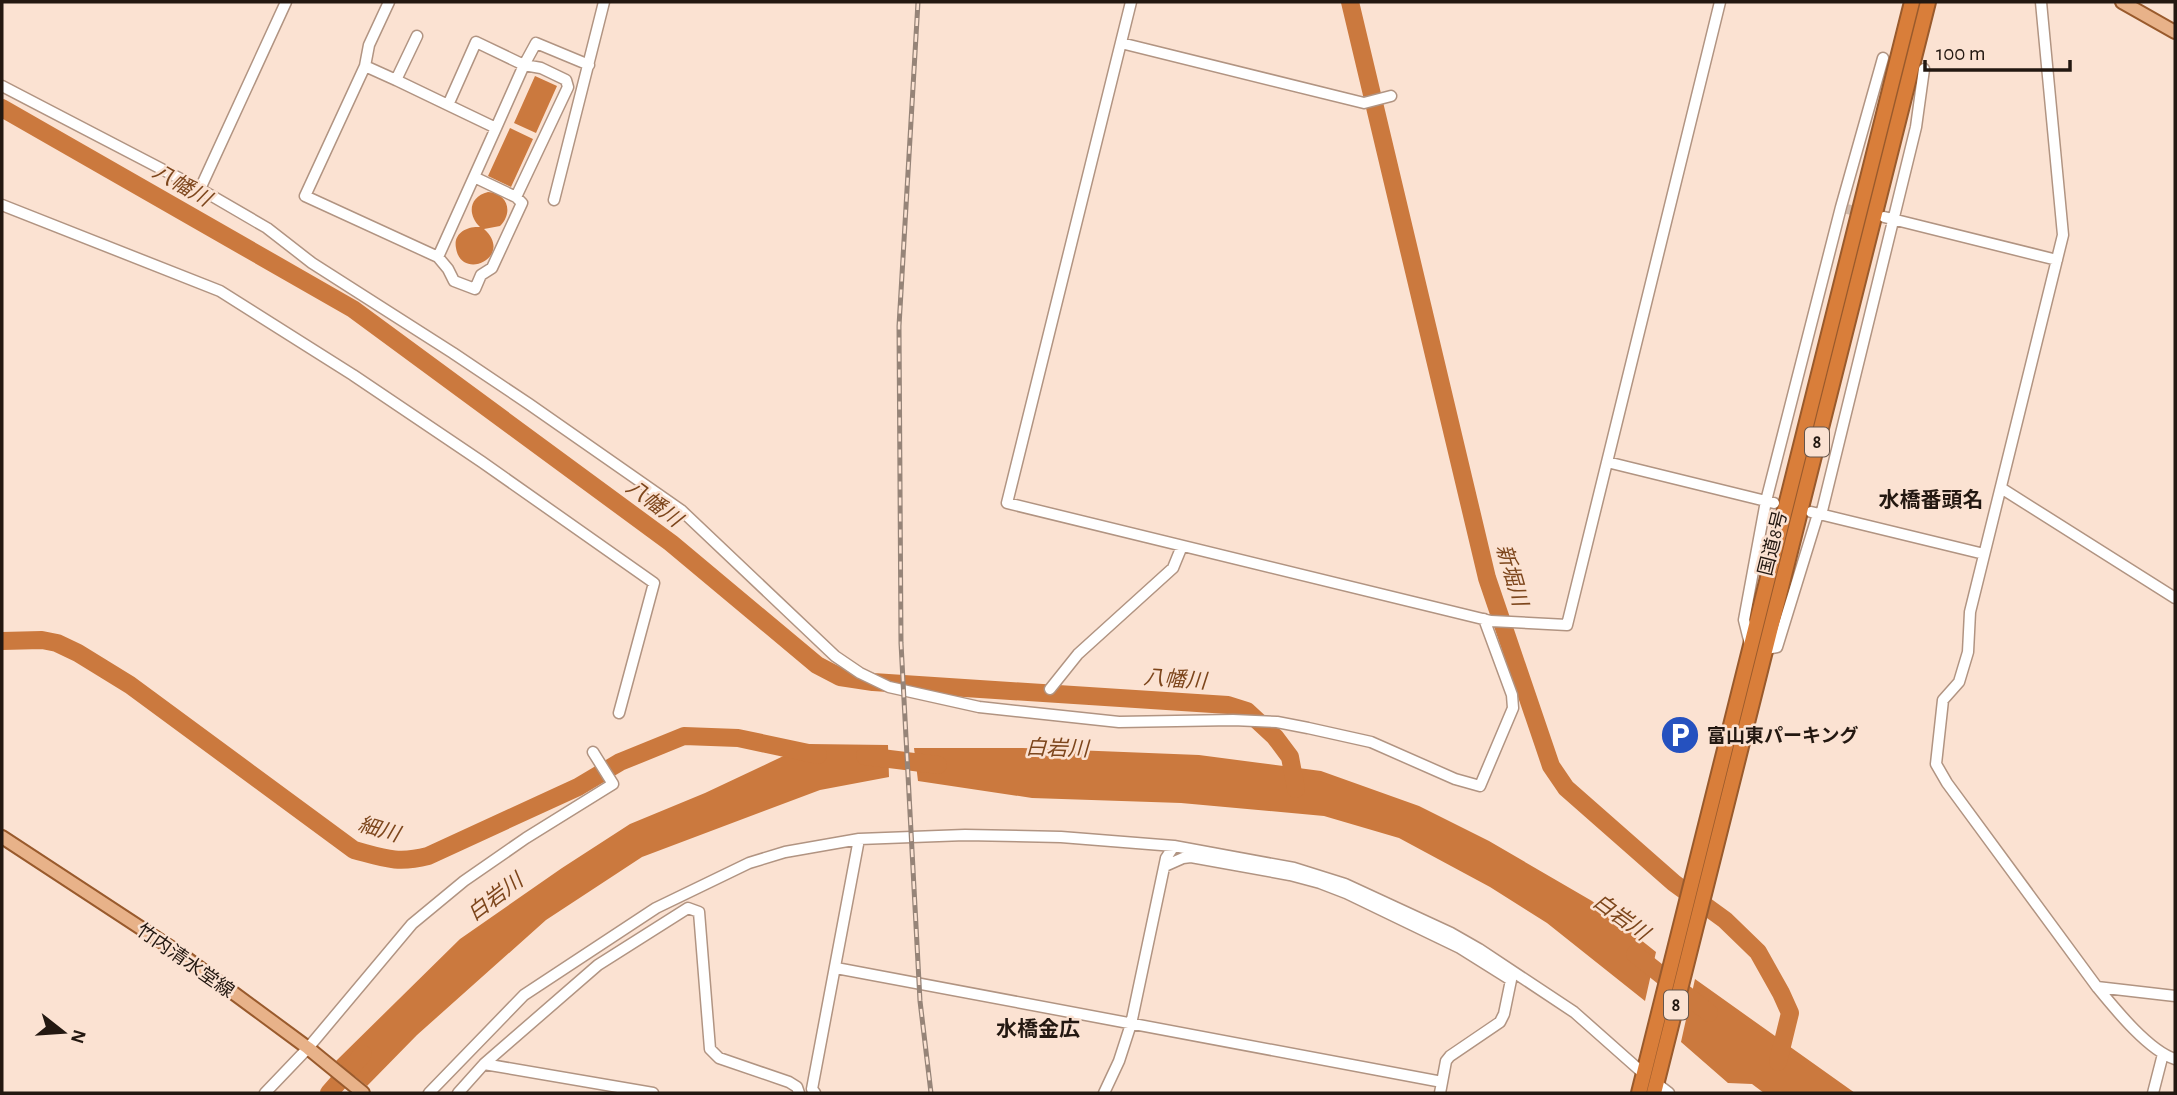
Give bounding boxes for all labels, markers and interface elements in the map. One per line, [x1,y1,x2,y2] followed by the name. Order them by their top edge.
[1925,28,2070,72] scale bar
[1936,43,1986,64] text: 100 m
[149,160,217,211] water label: 八幡川
[1805,428,1829,457] road number: 8
[622,475,687,532] water label: 八幡川
[1879,488,1984,511] district label: 水橋番頭名
[1755,509,1791,578] street label: 国道8号
[1493,542,1532,610] water label: 新堀川
[1143,666,1209,692] water label: 八幡川
[1659,714,1701,756] parking icon: 富山東パーキング
[1707,725,1858,746] place label: 富山東パーキング
[1025,736,1091,760] water label: 白岩川
[356,813,404,846] water label: 細川
[463,868,528,925] water label: 白岩川
[1589,890,1655,946] water label: 白岩川
[133,919,238,1002] street label: 竹内清水堂線
[1664,990,1688,1020] road number: 8
[28,997,98,1067] north arrow
[996,1018,1080,1040] district label: 水橋金広
[67,1027,89,1046] text: N

